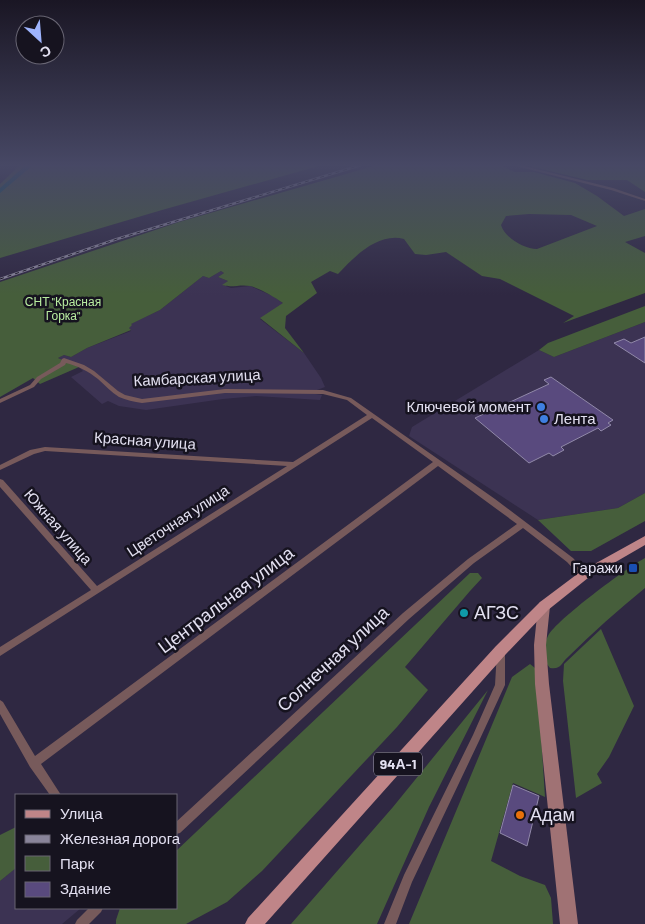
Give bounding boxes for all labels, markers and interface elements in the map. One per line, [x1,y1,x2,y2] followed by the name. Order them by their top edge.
[15,15,65,65] north arrow
[38,42,54,62] text: С
[25,294,101,323] park label: СНТ "Красная Горка"
[133,365,262,389] street label: Камбарская улица
[406,397,531,415] place label: Ключевой момент
[535,401,547,413] marker: Ключевой момент
[554,409,596,427] place label: Лента
[538,413,550,425] marker: Лента
[94,427,197,453] street label: Красная улица
[123,480,232,560] street label: Цветочная улица
[21,485,97,568] street label: Южная улица
[153,540,298,657] street label: Центральная улица
[572,558,623,576] place label: Гаражи
[627,562,639,574] marker: Гаражи
[272,600,393,716] street label: Солнечная улица
[474,601,519,623] place label: АГЗС
[458,607,470,619] marker: АГЗС
[374,752,422,776] road number: 94А-1
[15,794,178,909] legend
[530,803,575,825] place label: Адам
[60,804,103,822] text: Улица
[514,809,526,821] marker: Адам
[60,829,181,847] text: Железная дорога
[60,854,94,872] text: Парк
[60,879,111,897] text: Здание

